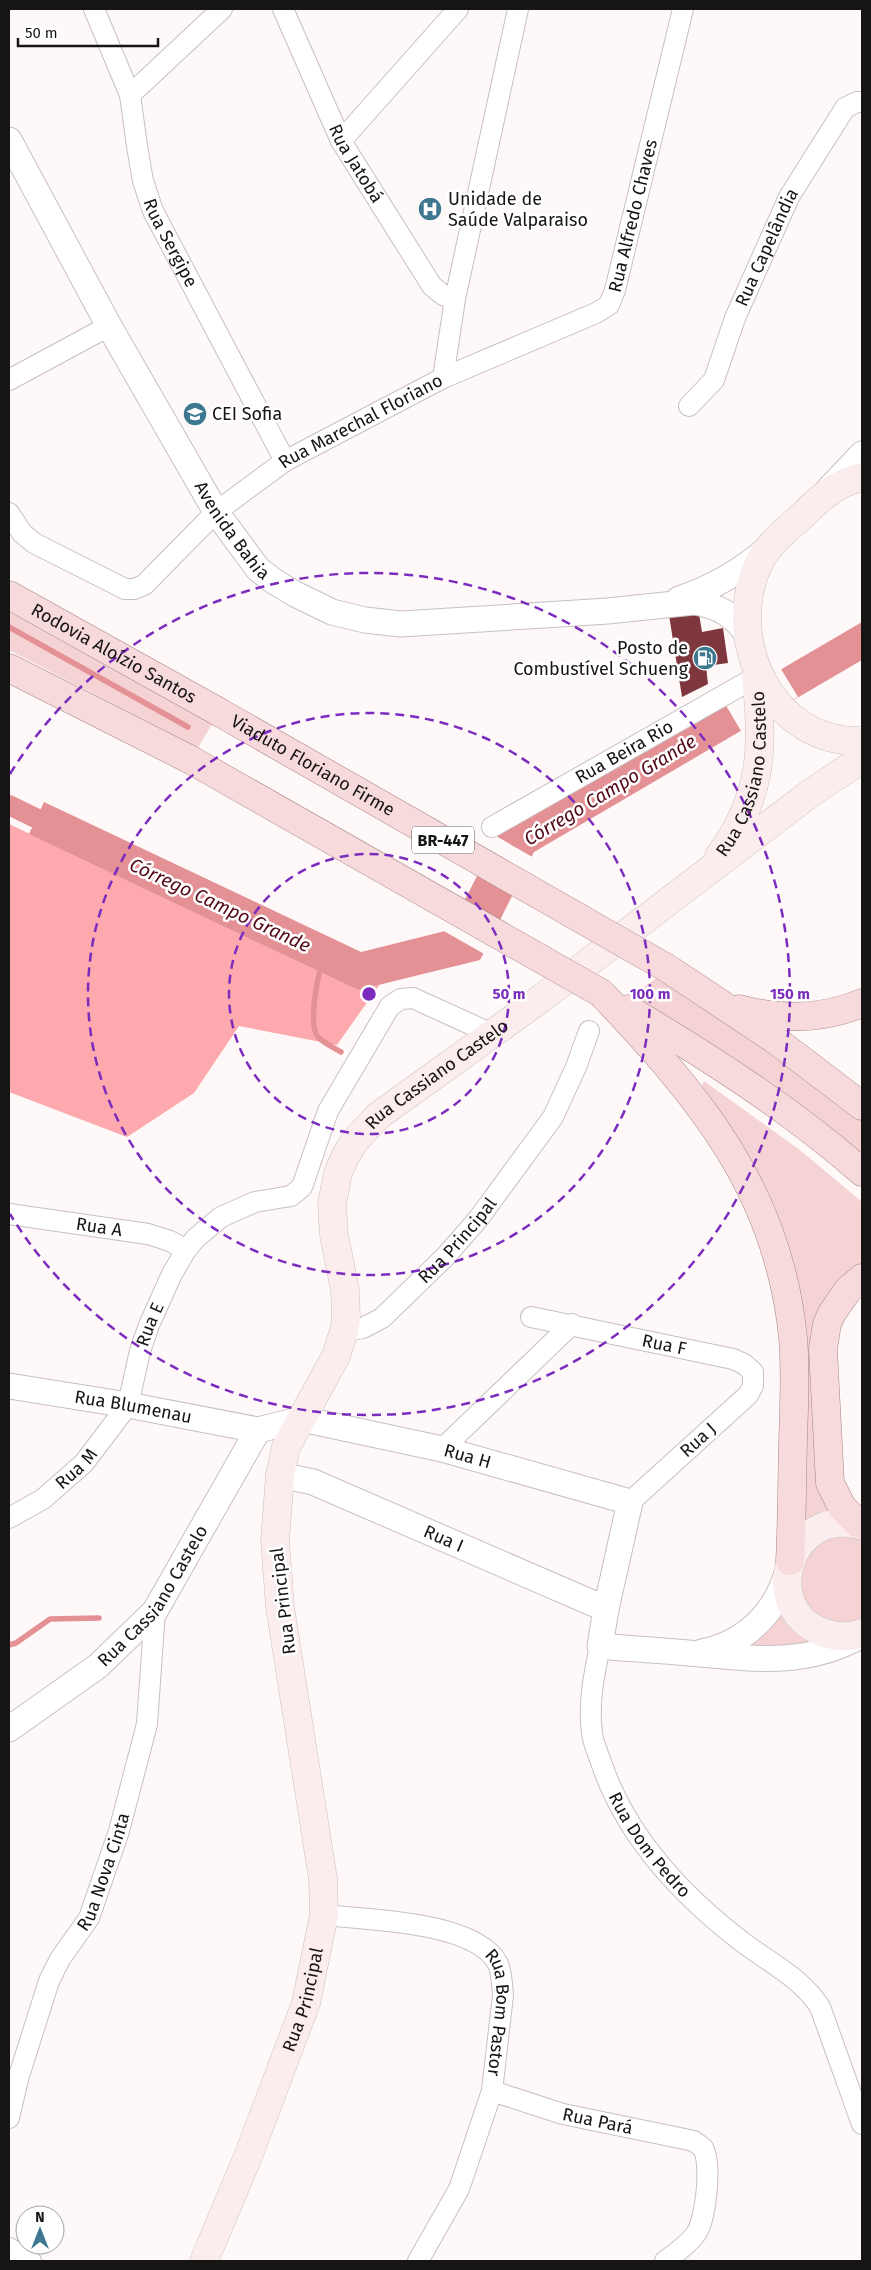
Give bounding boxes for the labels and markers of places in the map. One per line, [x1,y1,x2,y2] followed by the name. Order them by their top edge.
[448,188,588,231] place label: Unidade de Saúde Valparaiso
[417,196,443,222] hospital icon: Unidade de Saúde Valparaiso
[182,401,208,427] school or university icon: CEI Sofia
[212,403,282,425] place label: CEI Sofia
[513,637,689,680] place label: Posto de Combustível Schueng
[692,645,718,671] fuel station icon: Posto de Combustível Schueng
[360,985,378,1003] centre of rings

